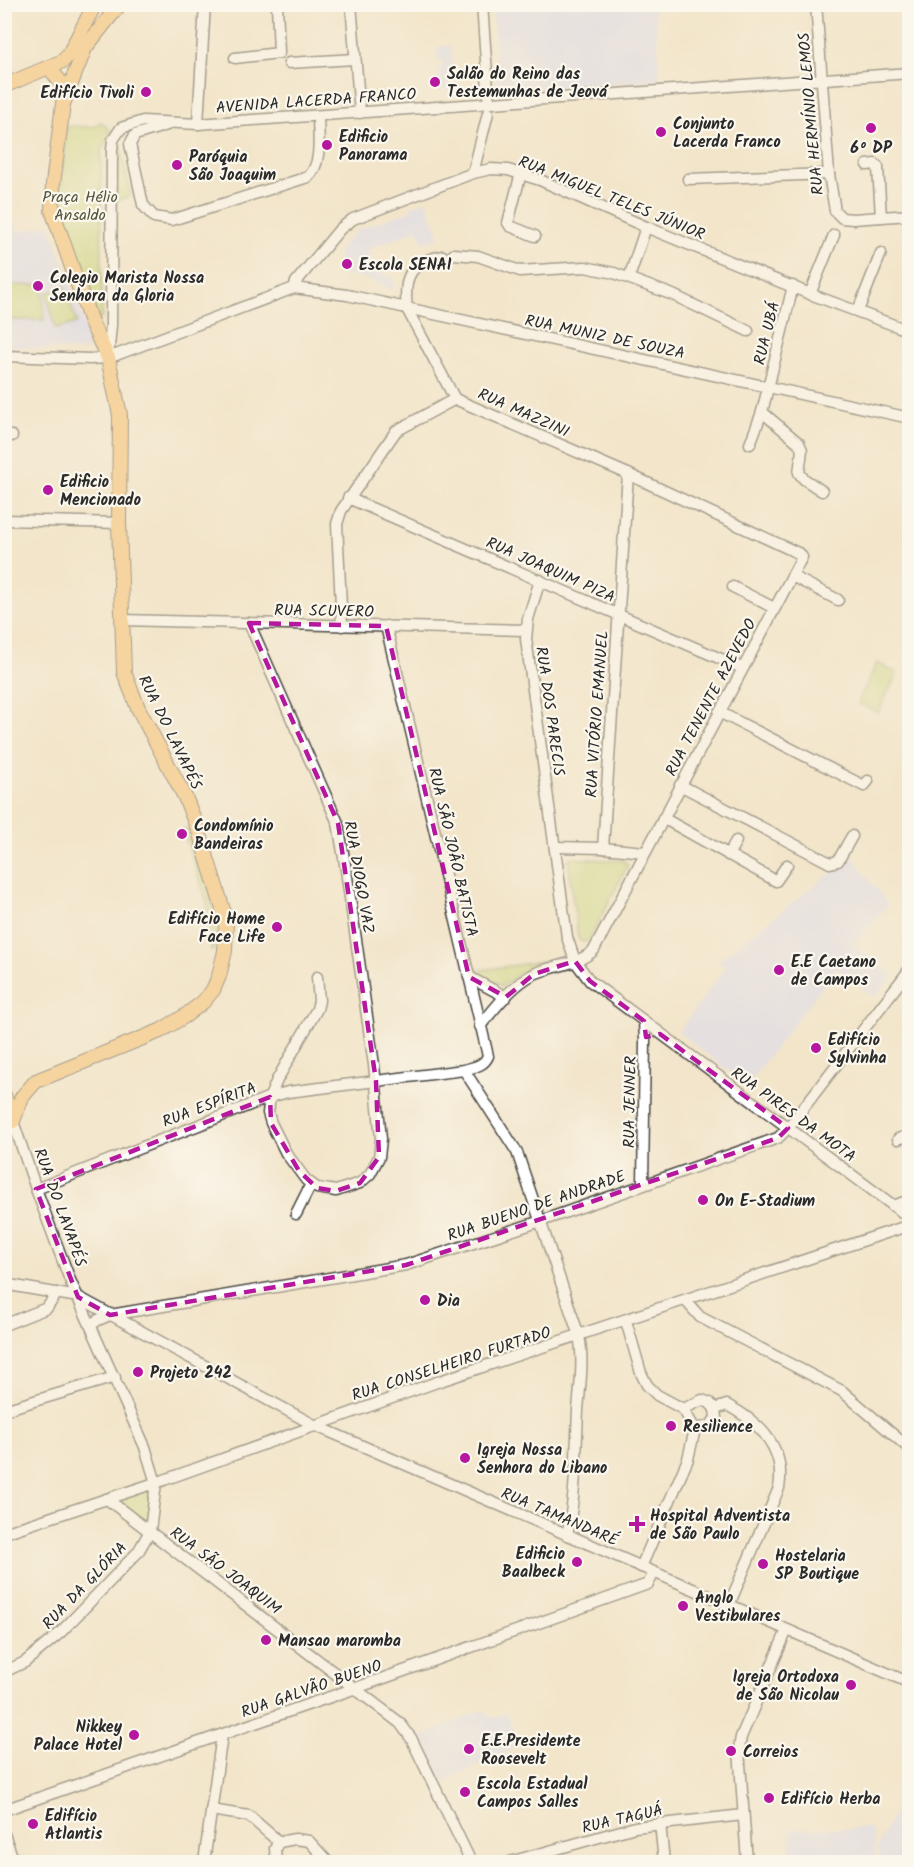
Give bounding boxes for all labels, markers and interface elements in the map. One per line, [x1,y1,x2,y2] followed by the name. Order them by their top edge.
[792,31,831,196] street label: RUA HERMÍNIO LEMOS
[447,62,609,105] place label: Salão do Reino das Testemunhas de Jeová
[428,75,442,89] marker: Salão do Reino das Testemunhas de Jeová
[41,81,135,106] place label: Edifício Tivoli
[215,82,417,121] street label: AVENIDA LACERDA FRANCO
[139,85,153,99] marker: Edifício Tivoli
[673,112,781,155] place label: Conjunto Lacerda Franco
[864,121,878,135] marker: 6º DP
[339,125,407,168] place label: Edificio Panorama
[654,125,668,139] marker: Conjunto Lacerda Franco
[850,136,893,161] place label: 6º DP
[320,138,334,152] marker: Edificio Panorama
[189,145,276,188] place label: Paróquia São Joaquim
[514,149,709,247] street label: RUA MIGUEL TELES JÚNIOR
[170,158,184,172] marker: Paróquia São Joaquim
[42,185,118,228] park label: Praça Hélio Ansaldo
[359,253,452,278] place label: Escola SENAI
[340,257,354,271] marker: Escola SENAI
[50,266,204,309] place label: Colegio Marista Nossa Senhora da Gloria
[31,279,45,293] marker: Colegio Marista Nossa Senhora da Gloria
[748,299,787,368] street label: RUA UBÁ
[522,308,687,367] street label: RUA MUNIZ DE SOUZA
[474,382,573,445] street label: RUA MAZZINI
[60,470,141,513] place label: Edificio Mencionado
[41,483,55,497] marker: Edificio Mencionado
[482,531,619,610] street label: RUA JOAQUIM PIZA
[274,598,374,625] street label: RUA SCUVERO
[659,614,764,781] street label: RUA TENENTE AZEVEDO
[579,630,616,799] street label: RUA VITÓRIO EMANUEL
[528,645,571,778] street label: RUA DOS PARECIS
[131,671,208,795] street label: RUA DO LAVAPÉS
[421,765,484,940] street label: RUA SÃO JOÃO BATISTA
[194,814,274,857] place label: Condomínio Bandeiras
[336,819,381,936] street label: RUA DIOGO VAZ
[175,827,189,841] marker: Condomínio Bandeiras
[168,907,265,950] place label: Edifício Home Face Life
[270,920,284,934] marker: Edifício Home Face Life
[791,950,876,993] place label: E.E Caetano de Campos
[772,963,786,977] marker: E.E Caetano de Campos
[828,1028,886,1071] place label: Edifício Sylvinha
[809,1041,823,1055] marker: Edifício Sylvinha
[617,1056,644,1148] street label: RUA JENNER
[725,1061,861,1169] street label: RUA PIRES DA MOTA
[159,1076,261,1135] street label: RUA ESPÍRITA
[26,1145,93,1271] street label: RUA DO LAVAPÉS
[444,1164,630,1249] street label: RUA BUENO DE ANDRADE
[715,1189,815,1214] place label: On E-Stadium
[696,1193,710,1207] marker: On E-Stadium
[437,1289,460,1314] place label: Dia
[418,1293,432,1307] marker: Dia
[349,1320,554,1408] street label: RUA CONSELHEIRO FURTADO
[150,1361,232,1386] place label: Projeto 242
[131,1365,145,1379] marker: Projeto 242
[683,1415,753,1440] place label: Resilience
[664,1419,678,1433] marker: Resilience
[477,1438,607,1481] place label: Igreja Nossa Senhora do Libano
[458,1451,472,1465] marker: Igreja Nossa Senhora do Libano
[497,1481,623,1554] street label: RUA TAMANDARÉ
[650,1504,790,1547] place label: Hospital Adventista de São Paulo
[628,1515,646,1533] marker: Hospital Adventista de São Paulo
[164,1521,286,1622] street label: RUA SÃO JOAQUIM
[37,1536,134,1636] street label: RUA DA GLÓRIA
[502,1542,566,1585] place label: Edificio Baalbeck
[775,1544,859,1587] place label: Hostelaria SP Boutique
[570,1555,584,1569] marker: Edificio Baalbeck
[756,1557,770,1571] marker: Hostelaria SP Boutique
[695,1586,781,1629] place label: Anglo Vestibulares
[676,1599,690,1613] marker: Anglo Vestibulares
[278,1629,401,1654] place label: Mansao maromba
[259,1633,273,1647] marker: Mansao maromba
[238,1654,385,1725] street label: RUA GALVÃO BUENO
[732,1665,839,1708] place label: Igreja Ortodoxa de São Nicolau
[844,1678,858,1692] marker: Igreja Ortodoxa de São Nicolau
[34,1715,123,1758] place label: Nikkey Palace Hotel
[127,1728,141,1742] marker: Nikkey Palace Hotel
[481,1729,581,1772] place label: E.E.Presidente Roosevelt
[743,1740,799,1765] place label: Correios
[462,1742,476,1756] marker: E.E.Presidente Roosevelt
[724,1744,738,1758] marker: Correios
[477,1772,588,1815] place label: Escola Estadual Campos Salles
[458,1785,472,1799] marker: Escola Estadual Campos Salles
[781,1787,880,1812] place label: Edifício Herba
[762,1791,776,1805] marker: Edifício Herba
[579,1798,666,1841] street label: RUA TAGUÁ
[45,1804,103,1847] place label: Edifício Atlantis
[26,1817,40,1831] marker: Edifício Atlantis

